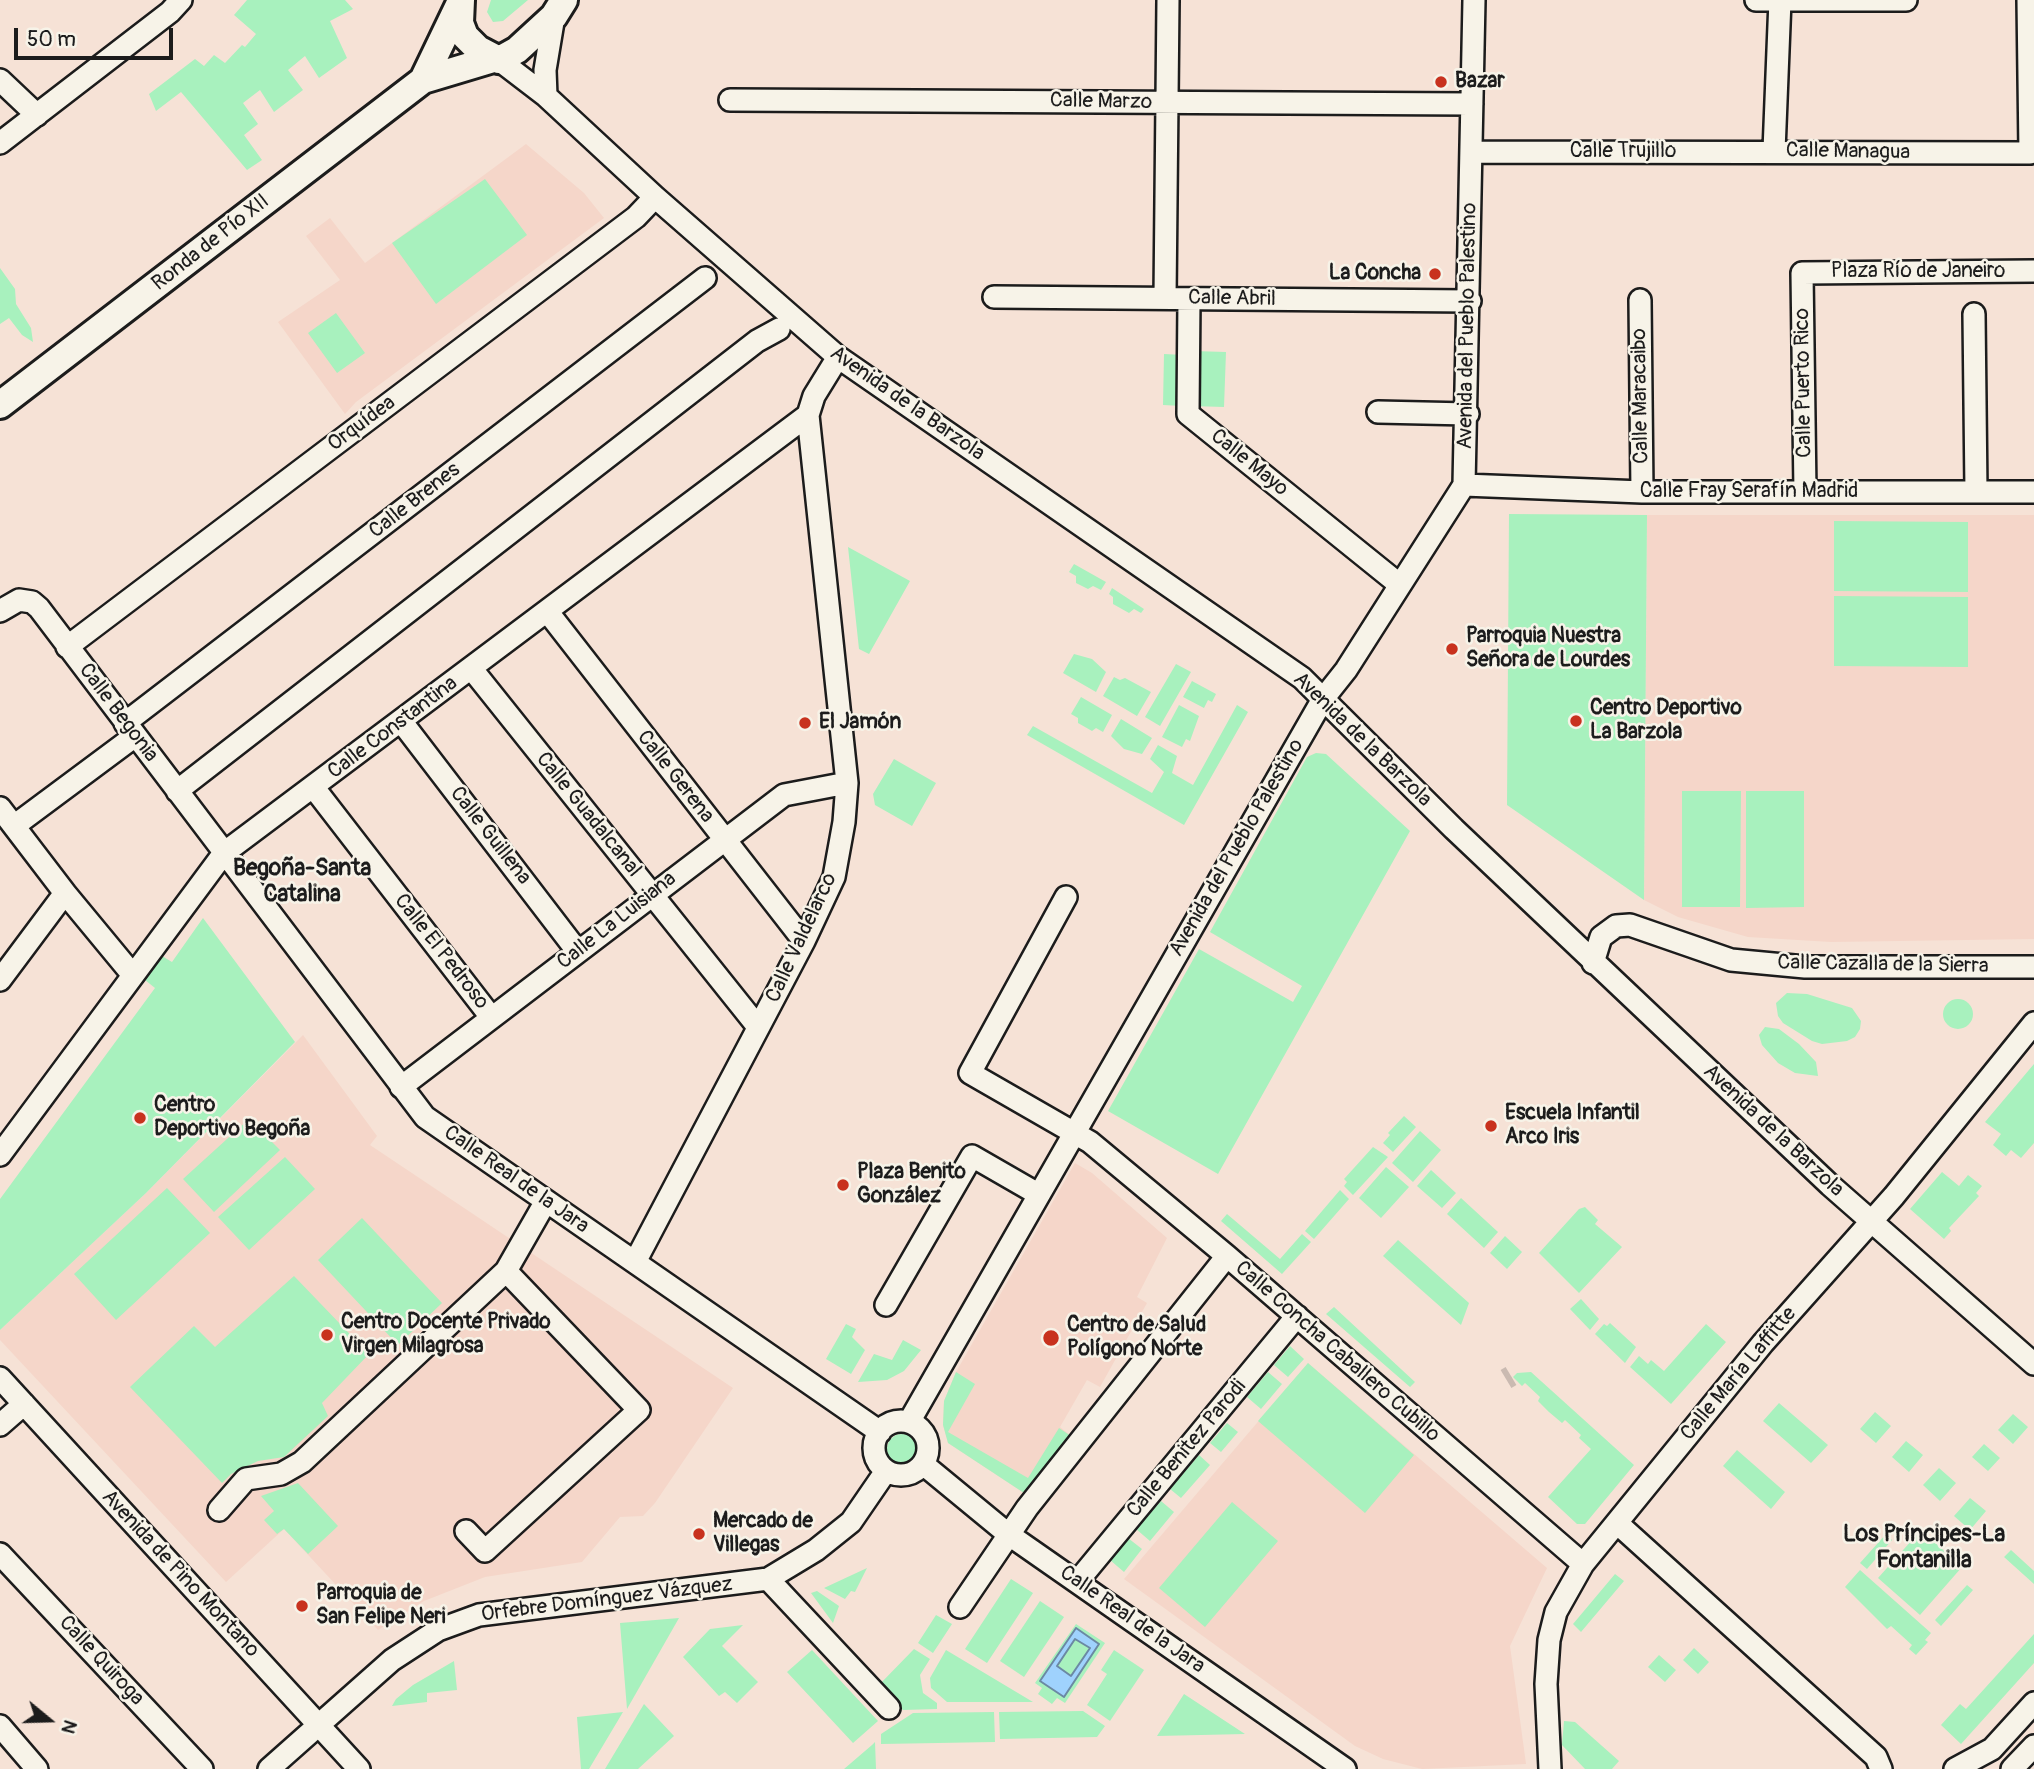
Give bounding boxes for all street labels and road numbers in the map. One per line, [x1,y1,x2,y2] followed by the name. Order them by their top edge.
[1050,89,1152,115] street label: Calle Marzo
[1786,138,1910,166] street label: Calle Managua
[1570,139,1676,165] street label: Calle Trujillo
[147,189,275,297] street label: Ronda de Pío XII
[1453,202,1483,450] street label: Avenida del Pueblo Palestino
[1831,259,2005,285] street label: Plaza Río de Janeiro
[1188,286,1276,312] street label: Calle Abril
[1790,308,1818,458] street label: Calle Puerto Rico
[1627,328,1655,464] street label: Calle Maracaibo
[825,341,989,467] street label: Avenida de la Barzola
[323,391,401,457] street label: Orquídea
[1205,424,1293,502] street label: Calle Mayo
[365,458,465,544] street label: Calle Brenes
[1640,479,1858,505] street label: Calle Fray Serafín Madrid
[73,659,163,767] street label: Calle Begonia
[1287,667,1437,813] street label: Avenida de la Barzola
[323,671,463,785] street label: Calle Constantina
[631,726,719,828] street label: Calle Gerena
[1164,735,1310,961] street label: Avenida del Pueblo Palestino
[530,747,646,883] street label: Calle Guadalcanal
[444,782,536,890] street label: Calle Guillena
[553,867,681,975] street label: Calle La Luisiana
[761,869,843,1007] street label: Calle Valdelarco
[388,889,494,1015] street label: Calle El Pedroso
[1777,951,1989,979] street label: Calle Cazalla de la Sierra
[1698,1059,1848,1203] street label: Avenida de la Barzola
[439,1121,593,1239] street label: Calle Real de la Jara
[1229,1256,1445,1448] street label: Calle Concha Caballero Cubillo
[1676,1302,1802,1446] street label: Calle María Laffitte
[1122,1375,1252,1523] street label: Calle Benitez Parodi
[96,1485,264,1663] street label: Avenida de Pino Montano
[1055,1561,1209,1679] street label: Calle Real de la Jara
[480,1572,734,1628] street label: Orfebre Domínguez Vázquez
[53,1611,149,1711] street label: Calle Quiroga

